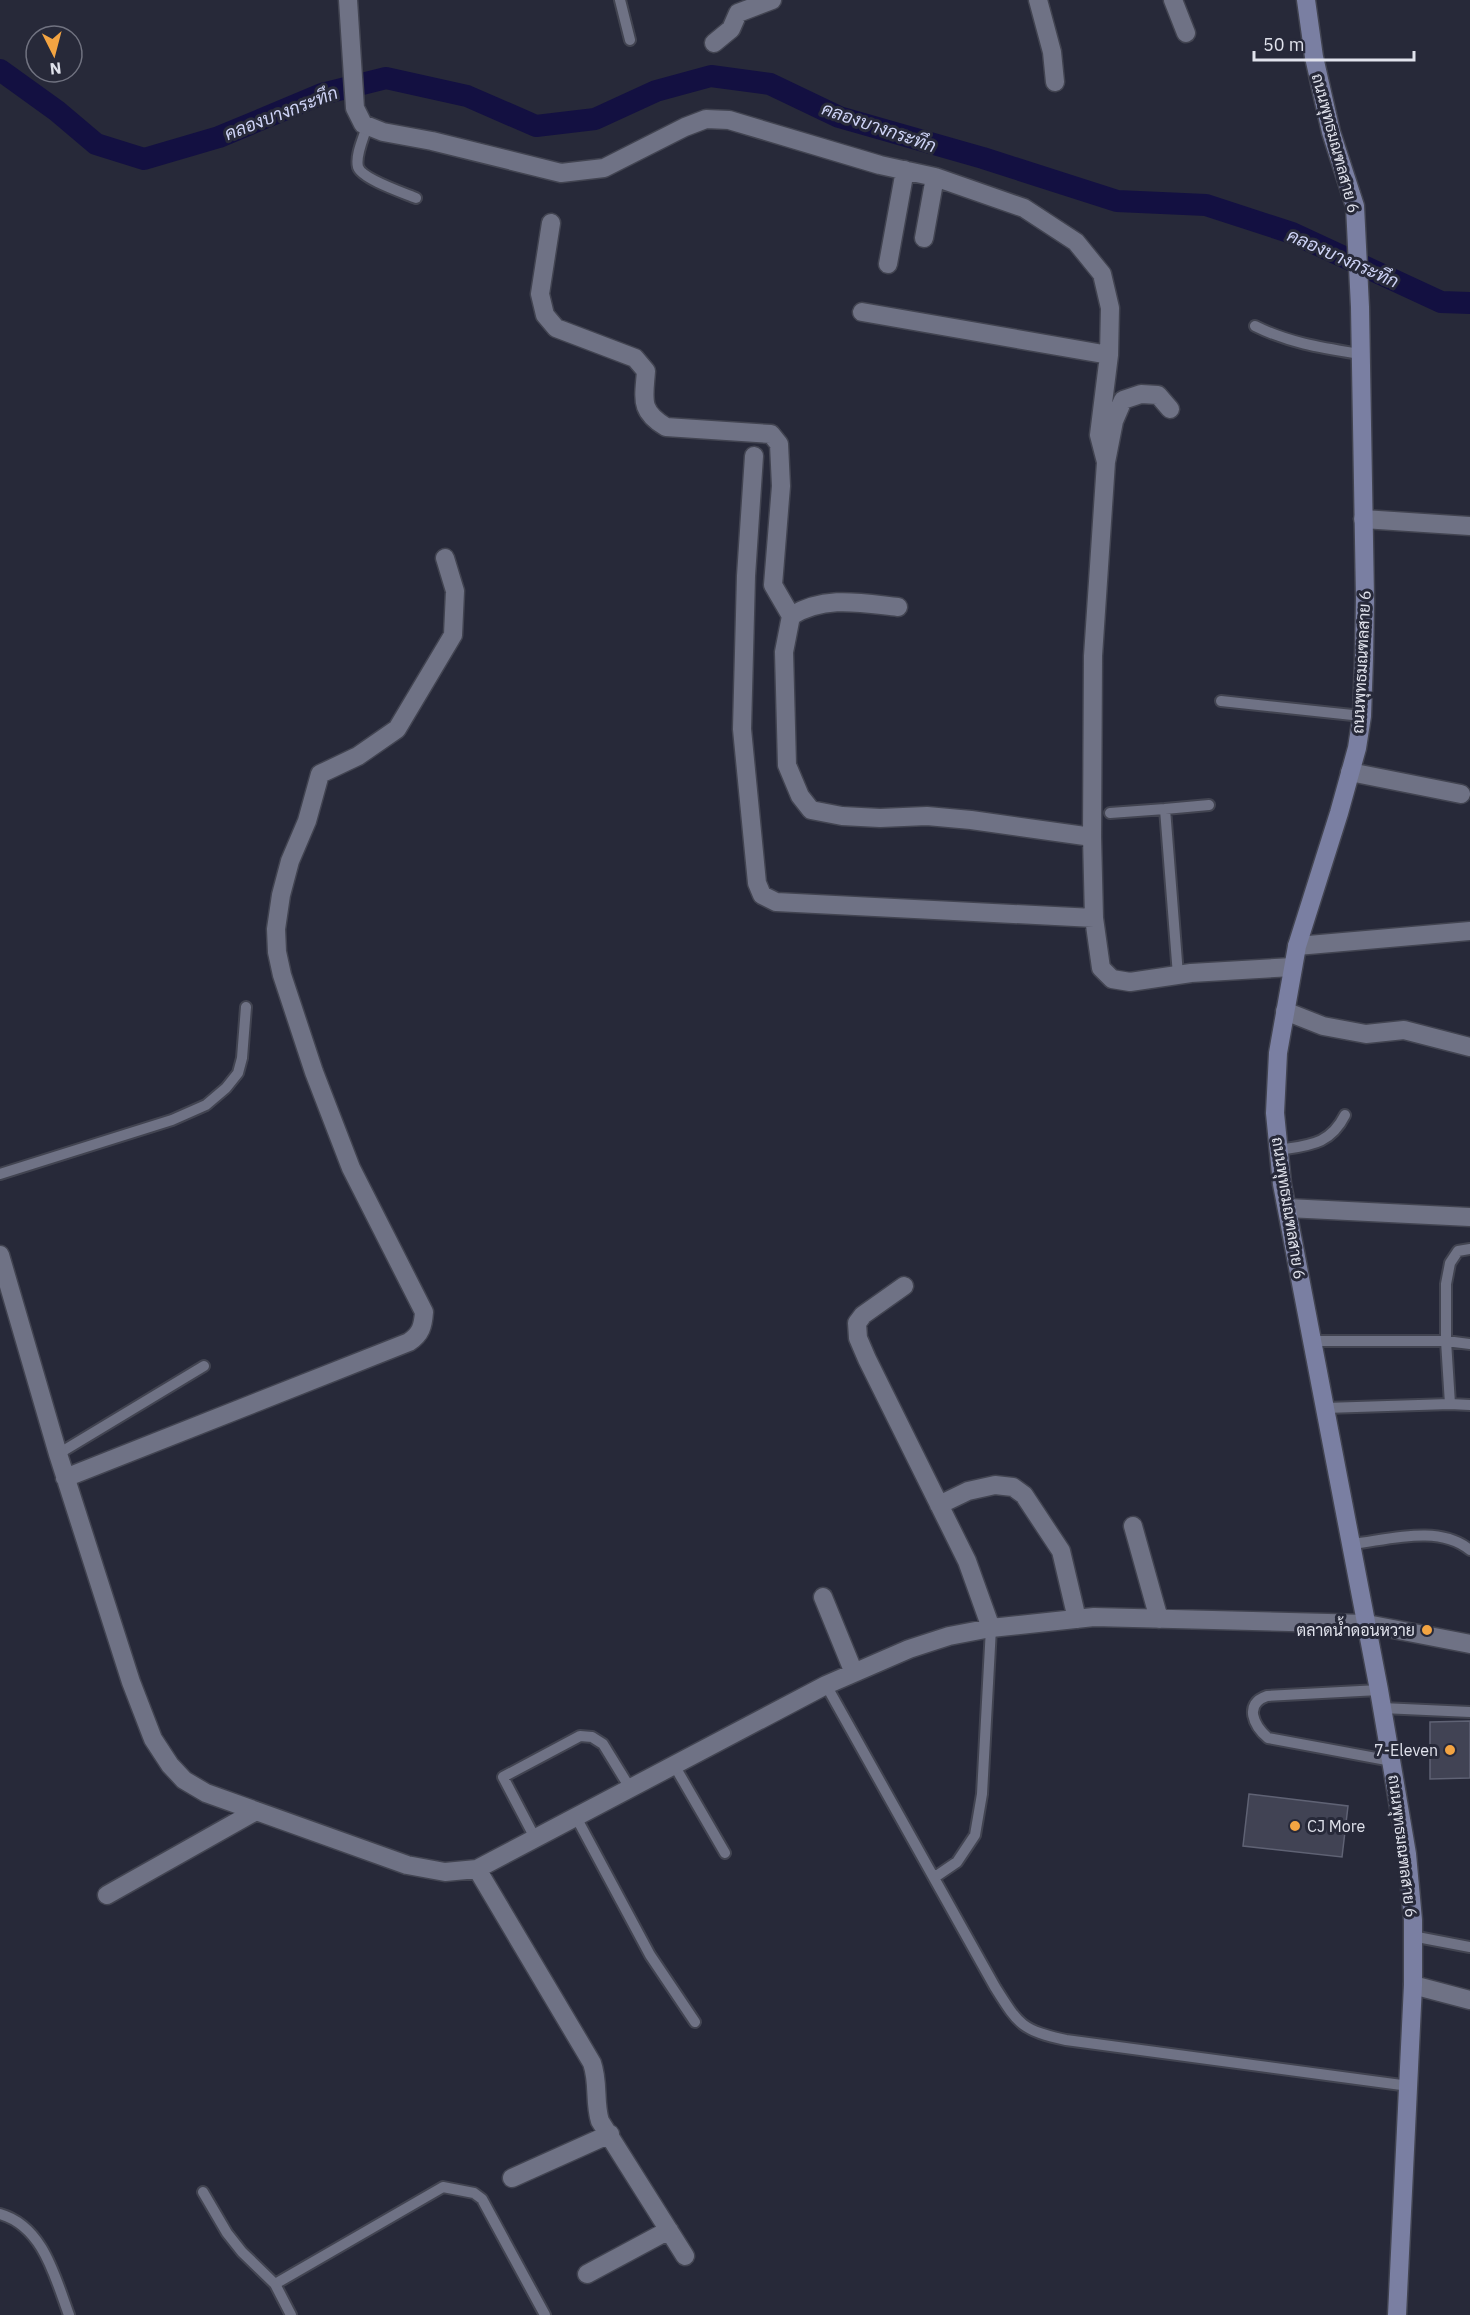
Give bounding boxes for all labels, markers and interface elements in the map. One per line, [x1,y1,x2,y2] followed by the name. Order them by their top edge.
[24,24,84,84] north arrow
[1254,24,1414,62] scale bar
[1263,33,1305,56] text: 50 m
[49,58,62,79] text: N
[1306,71,1364,216] street label: ถนนพุทธมณฑลสาย 6
[221,81,341,145] water label: คลองบางกระทึก
[819,97,939,157] water label: คลองบางกระทึก
[1284,223,1402,293] water label: คลองบางกระทึก
[1347,590,1377,734] street label: ถนนพุทธมณฑลสาย 6
[1266,1135,1310,1281] street label: ถนนพุทธมณฑลสาย 6
[1296,1616,1415,1640] place label: ตลาดน้ำดอนหวาย
[1420,1623,1434,1637] marker: ตลาดน้ำดอนหวาย
[1374,1740,1438,1760] place label: 7-Eleven
[1443,1743,1457,1757] marker: 7-Eleven
[1382,1773,1422,1919] street label: ถนนพุทธมณฑลสาย 6
[1307,1816,1366,1836] place label: CJ More
[1288,1819,1302,1833] marker: CJ More

